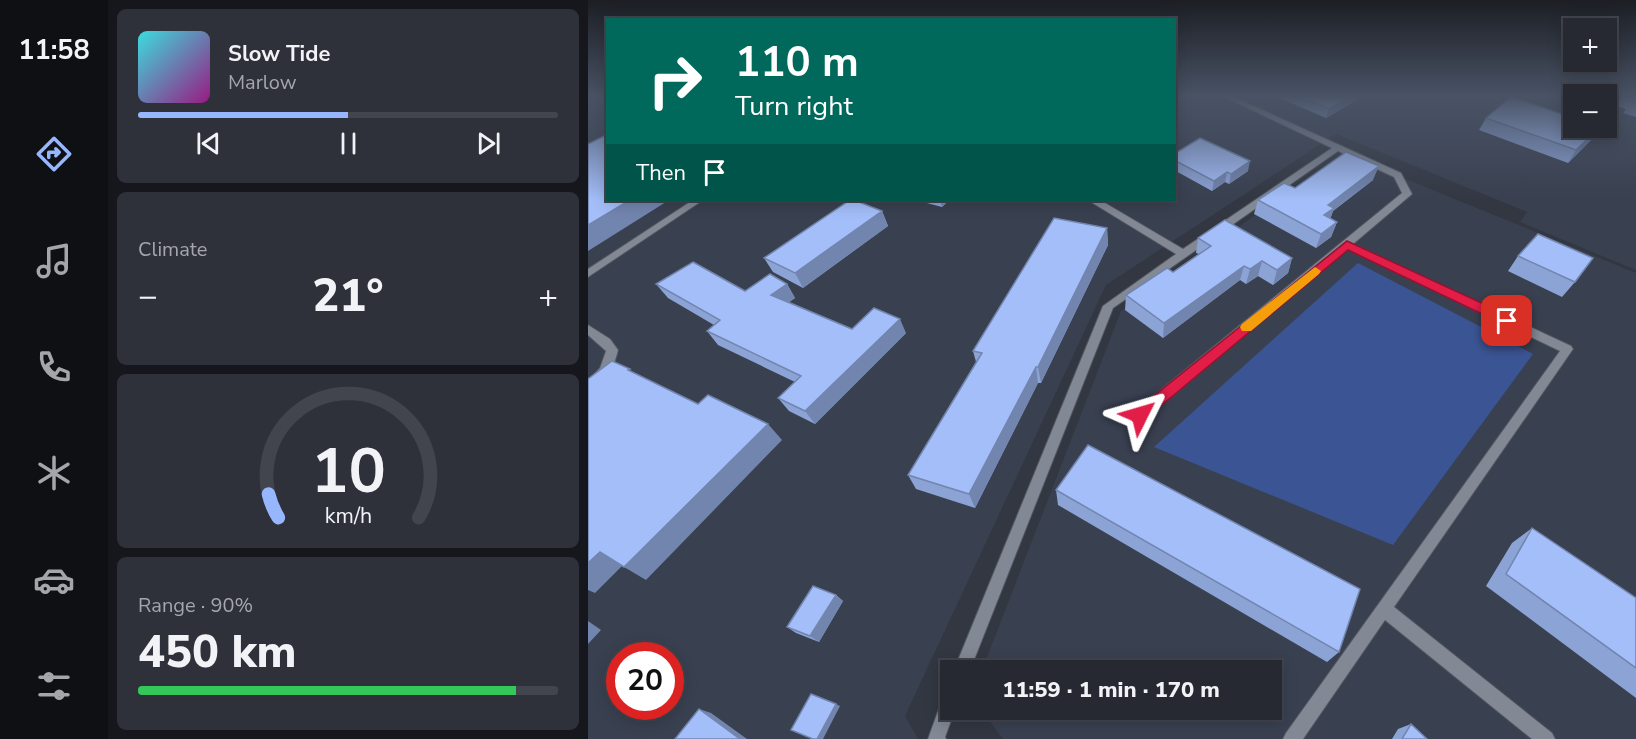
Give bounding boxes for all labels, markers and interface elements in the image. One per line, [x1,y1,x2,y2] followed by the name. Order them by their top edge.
[1563,18,1617,138] map controls
[1563,18,1617,72] button: +
[18,32,90,69] text: 11:58
[735,34,859,91] text: 110 m
[228,39,330,69] text: Slow Tide
[636,42,714,120] icon: right
[228,69,296,96] text: Marlow
[1563,84,1617,138] button: −
[735,88,853,125] text: Turn right
[192,127,225,160] icon: previous
[332,127,365,160] icon: pause
[472,127,505,160] icon: next
[33,133,75,175] icon: directions
[698,156,731,189] icon: arrive
[636,158,686,188] text: Then
[138,236,207,263] text: Climate
[33,240,75,282] icon: music
[312,266,384,327] text: 21°
[138,274,158,319] text: −
[538,274,558,319] text: +
[1481,295,1532,346] pin
[1490,304,1523,337] icon: arrive
[33,346,75,388] icon: phone
[1108,383,1172,447] position arrow
[311,429,385,514] text: 10
[33,452,75,494] icon: climate
[324,501,372,531] text: km/h
[33,559,75,601] icon: car
[138,592,253,619] text: Range · 90%
[138,622,297,683] text: 450 km
[606,642,684,720] speed limit sign: 20
[33,665,75,707] icon: filters
[1002,675,1220,705] text: 11:59 · 1 min · 170 m

